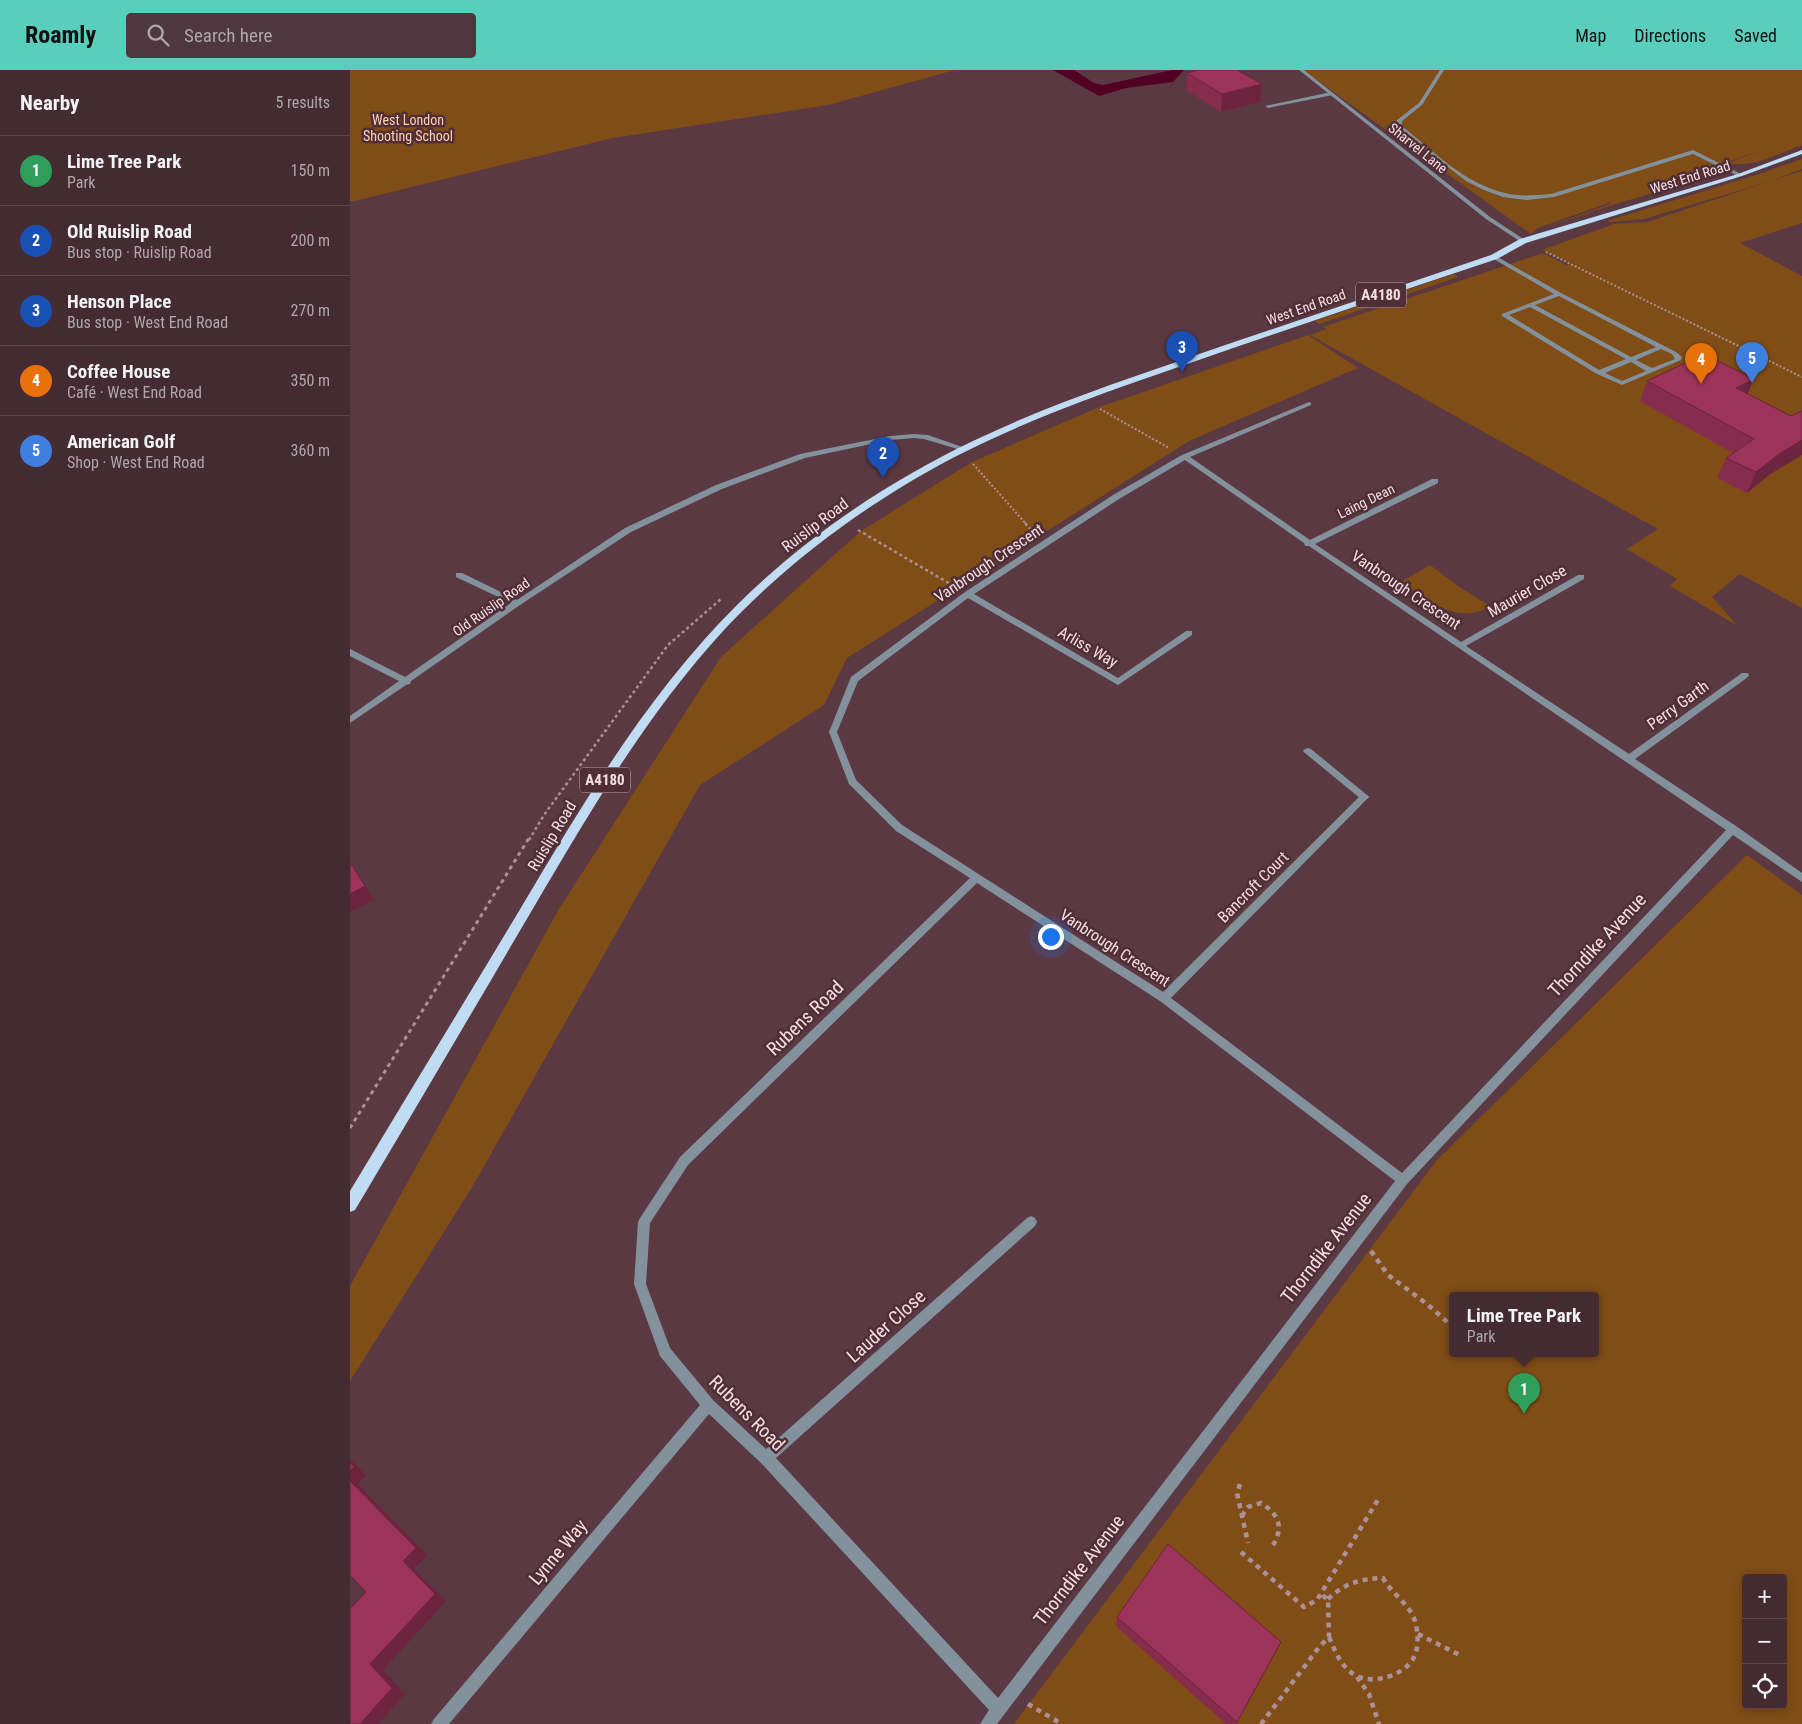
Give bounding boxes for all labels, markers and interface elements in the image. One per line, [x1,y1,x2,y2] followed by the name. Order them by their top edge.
[126,13,476,58] search box
[25,21,96,49] text: Roamly
[144,21,172,49] icon: search
[184,24,272,47] text: Search here
[1575,25,1606,46] text: Map
[1634,25,1706,46] text: Directions
[1734,25,1777,46] text: Saved
[20,91,79,115] text: Nearby
[275,93,330,112] text: 5 results
[363,112,453,144] park label: West London Shooting School
[1385,120,1451,177] street label: Sharvel Lane
[67,150,181,173] text: Lime Tree Park
[1648,157,1732,197] street label: West End Road
[32,161,40,180] text: 1
[291,161,330,180] text: 150 m
[67,173,96,192] text: Park
[67,220,192,243] text: Old Ruislip Road
[32,231,40,250] text: 2
[291,231,330,250] text: 200 m
[67,243,212,262] text: Bus stop · Ruislip Road
[1356,282,1406,308] road number: A4180
[1264,286,1348,328] street label: West End Road
[67,290,171,313] text: Henson Place
[32,301,40,320] text: 3
[291,301,330,320] text: 270 m
[67,313,228,332] text: Bus stop · West End Road
[1166,331,1198,372] pin: 3
[1736,342,1768,383] pin: 5
[1685,343,1717,384] pin: 4
[67,360,170,383] text: Coffee House
[32,371,40,390] text: 4
[291,371,330,390] text: 350 m
[67,383,202,402] text: Café · West End Road
[67,430,175,453] text: American Golf
[867,437,899,478] pin: 2
[32,441,40,460] text: 5
[291,441,330,460] text: 360 m
[67,453,205,472] text: Shop · West End Road
[1335,480,1397,522] street label: Laing Dean
[778,494,852,556] street label: Ruislip Road
[931,519,1047,607] street label: Vanbrough Crescent
[1348,546,1464,634] street label: Vanbrough Crescent
[1484,561,1570,621] street label: Maurier Close
[449,575,533,639] street label: Old Ruislip Road
[1055,622,1122,672] street label: Arliss Way
[1644,676,1712,734] street label: Perry Garth
[580,768,630,792] road number: A4180
[524,798,580,874] street label: Ruislip Road
[1214,847,1293,926] street label: Bancroft Court
[1543,888,1651,1002] street label: Thorndike Avenue
[1056,905,1174,991] street label: Vanbrough Crescent
[1038,924,1064,950] your location
[762,976,848,1060] street label: Rubens Road
[1276,1188,1376,1308] street label: Thorndike Avenue
[842,1285,930,1367] street label: Lauder Close
[1449,1292,1599,1357] popup
[1467,1304,1581,1327] text: Lime Tree Park
[1467,1327,1495,1346] text: Park
[704,1370,790,1456] street label: Rubens Road
[1508,1373,1540,1414] pin: 1
[1029,1510,1129,1630] street label: Thorndike Avenue
[524,1515,592,1589] street label: Lynne Way
[1742,1574,1787,1709] map controls
[1742,1574,1787,1619] button: +
[1742,1619,1787,1664] button: −
[1742,1664,1787,1709] button: locate

